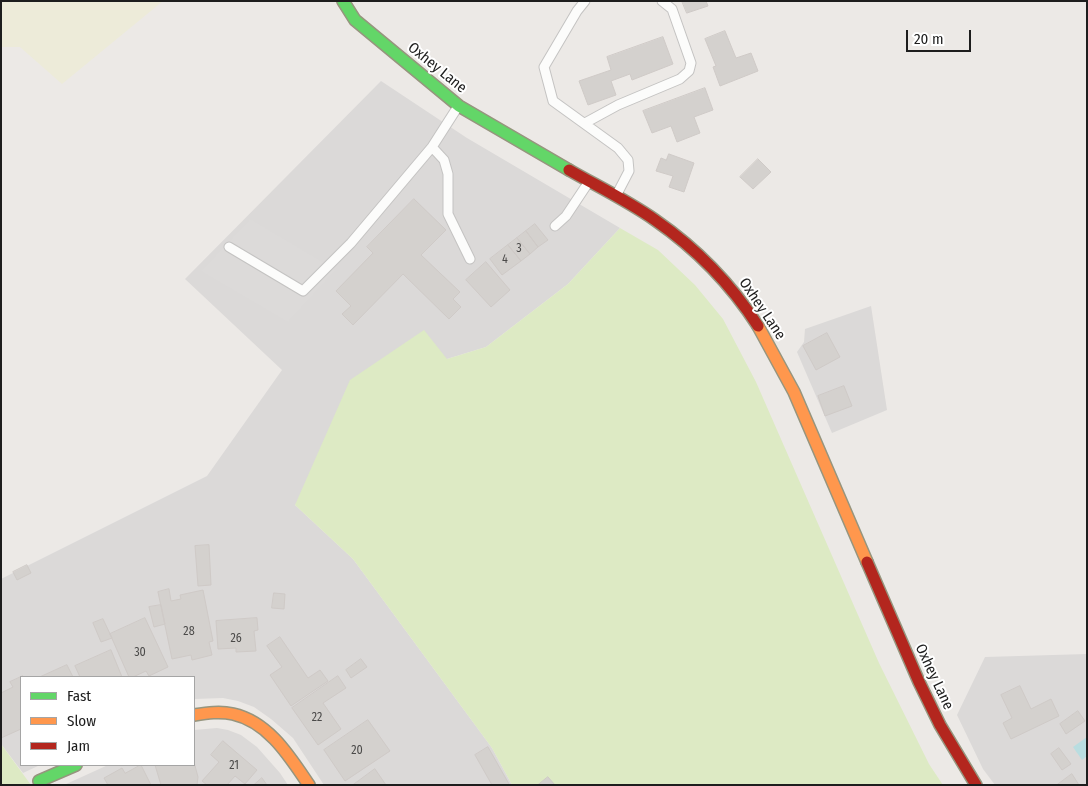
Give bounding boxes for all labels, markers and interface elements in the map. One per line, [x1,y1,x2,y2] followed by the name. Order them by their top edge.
[908,20,973,52] scale bar
[914,30,944,48] text: 20 m
[404,39,470,97] street label: Oxhey Lane
[516,242,522,256] house number: 3
[502,253,508,267] house number: 4
[735,275,789,343] street label: Oxhey Lane
[183,625,195,639] house number: 28
[230,632,242,646] house number: 26
[911,641,957,713] street label: Oxhey Lane
[134,646,146,660] house number: 30
[20,676,195,766] legend
[67,687,91,705] text: Fast
[312,711,322,725] house number: 22
[67,712,96,730] text: Slow
[67,737,90,755] text: Jam
[351,744,363,758] house number: 20
[229,759,239,773] house number: 21

